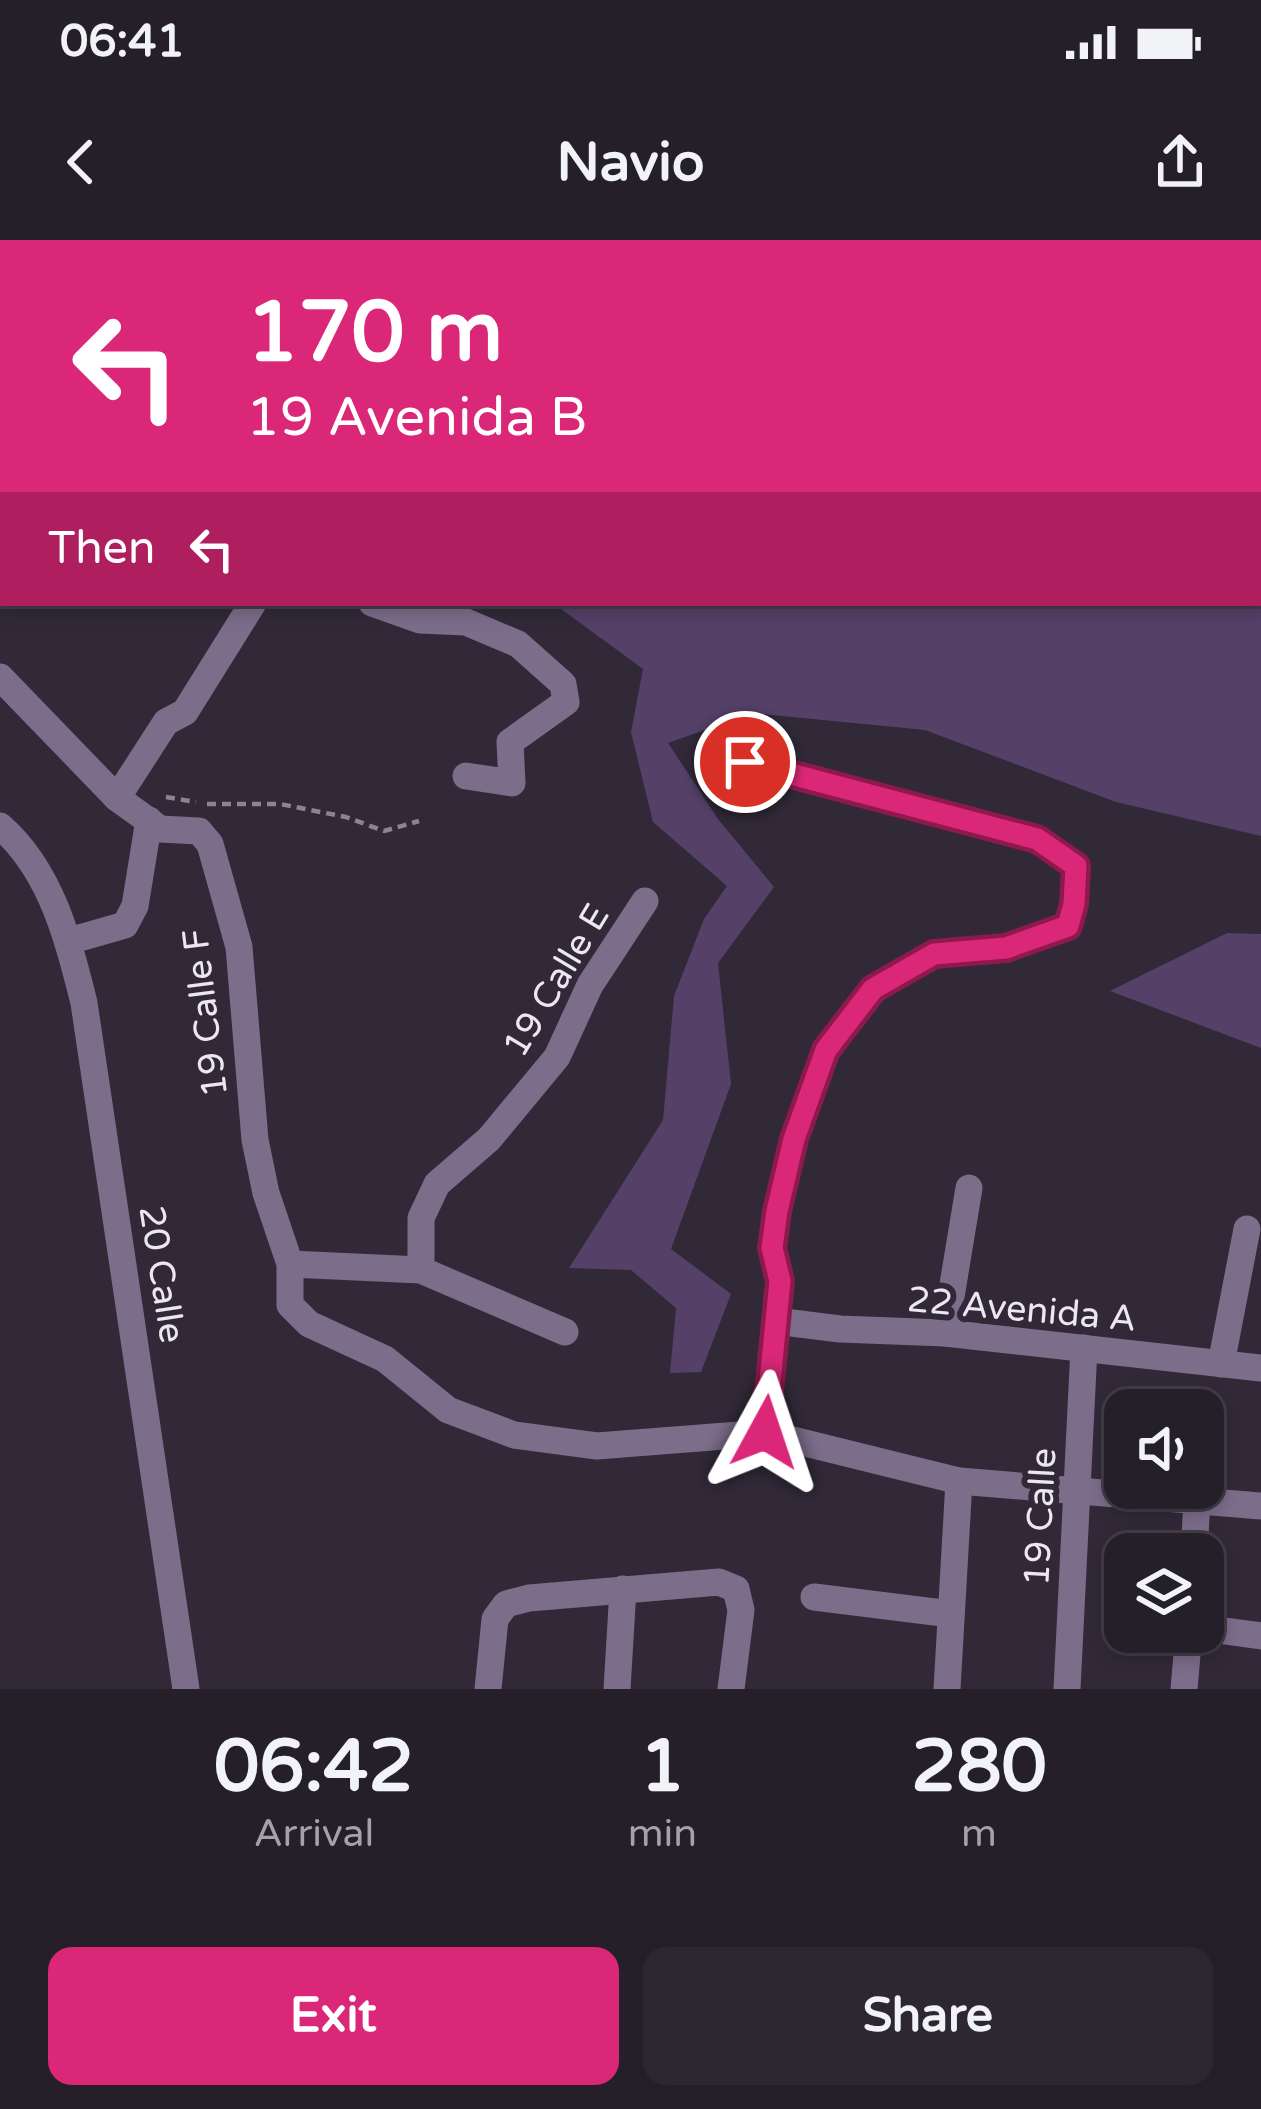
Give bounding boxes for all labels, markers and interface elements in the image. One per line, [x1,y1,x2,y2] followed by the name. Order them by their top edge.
[60,15,185,69] text: 06:41
[48,129,114,195] icon: back
[1147,129,1213,195] icon: share
[556,130,705,195] text: Navio
[246,283,503,384] text: 170 m
[48,288,204,444] icon: left
[246,385,587,450] text: 19 Avenida B
[179,516,245,582] icon: left
[48,522,155,576] text: Then
[694,711,796,813] pin
[712,729,778,795] icon: arrive
[494,897,619,1065] street label: 19 Calle E
[174,926,237,1100] street label: 19 Calle F
[129,1203,194,1346] street label: 20 Calle
[906,1278,1138,1341] street label: 22 Avenida A
[702,1369,828,1495] position arrow
[1104,1389,1224,1653] map controls
[1104,1389,1224,1509] button: sound
[1015,1447,1066,1587] street label: 19 Calle
[1104,1533,1224,1653] button: layers
[214,1724,414,1811] text: 06:42
[640,1724,685,1811] text: 1
[911,1724,1047,1811] text: 280
[254,1810,374,1857] text: Arrival
[628,1810,697,1857] text: min
[961,1810,997,1857] text: m
[48,1947,619,2085] button: Exit
[643,1947,1213,2085] button: Share

